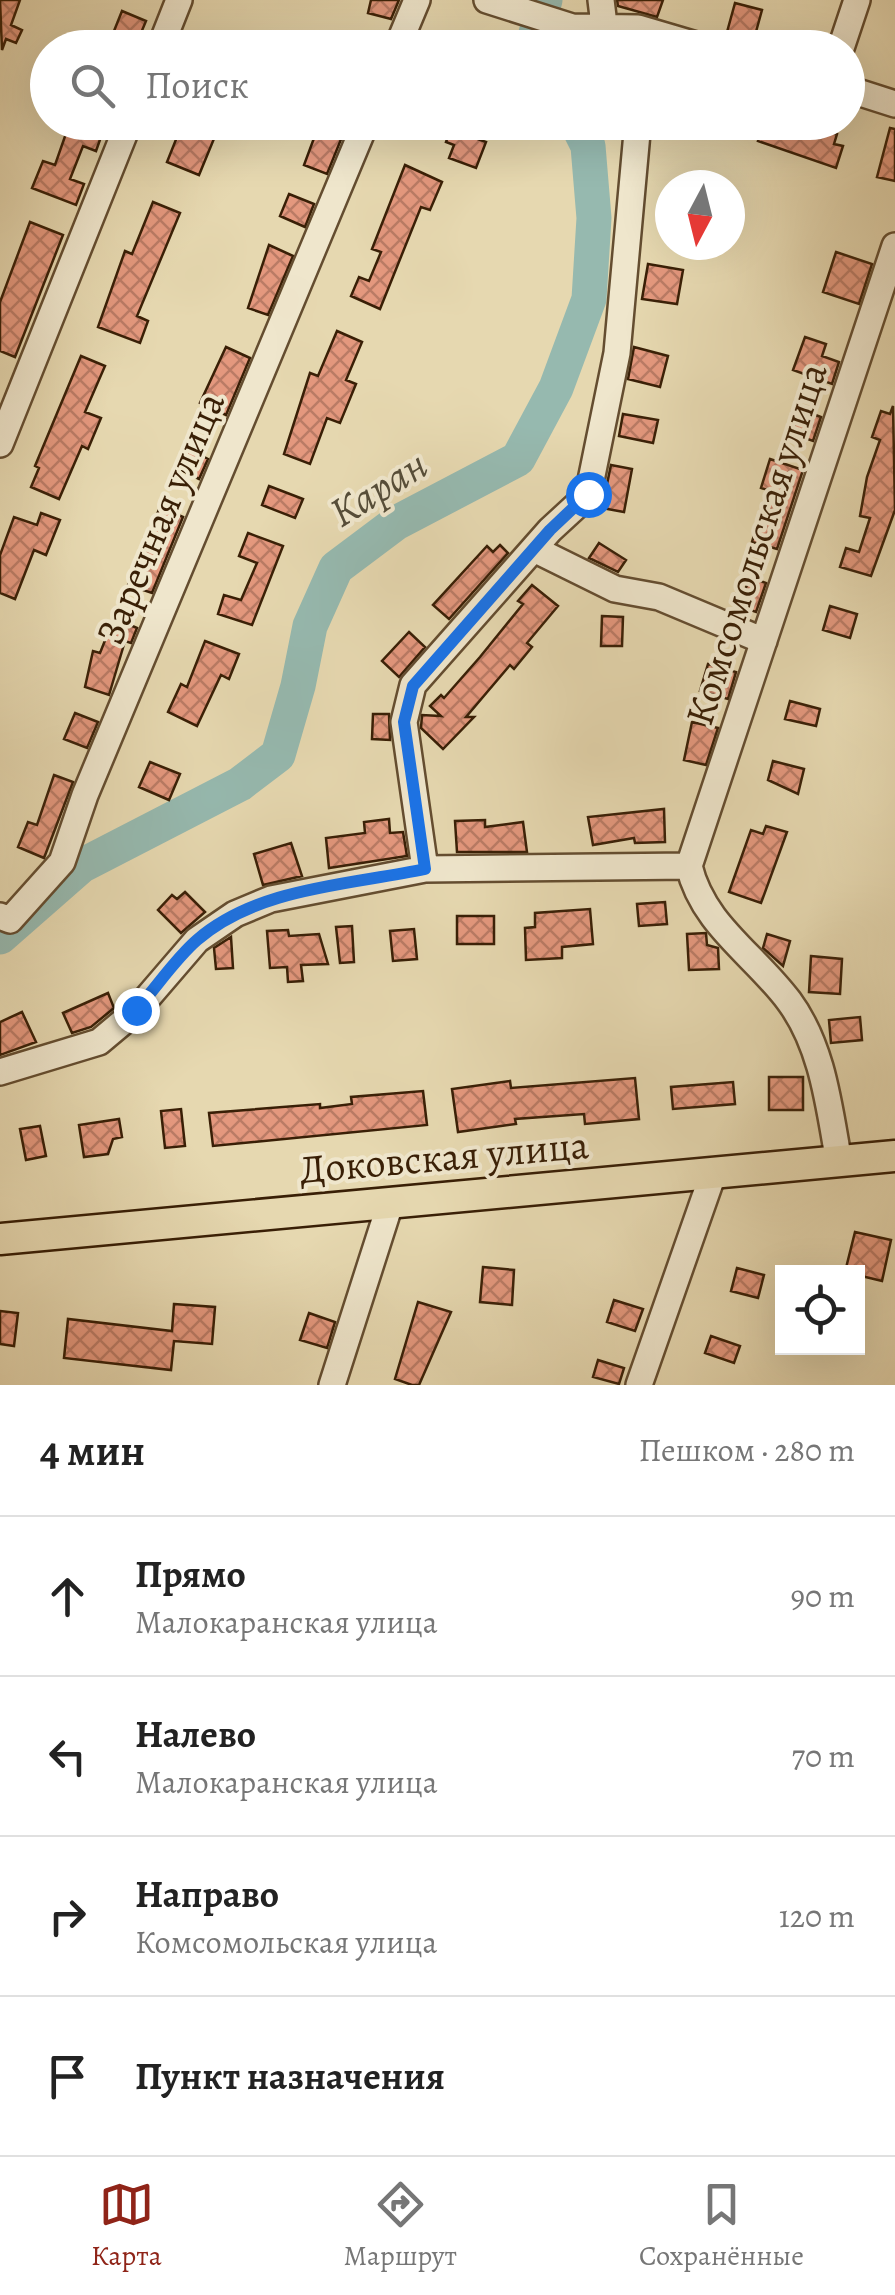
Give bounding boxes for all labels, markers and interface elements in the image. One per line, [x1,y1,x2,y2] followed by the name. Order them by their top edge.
[30,30,865,140] search box
[65,58,120,113] icon: search
[145,59,249,111] text: Поиск
[655,170,745,260] north arrow
[671,355,841,732] street label: Комсомольская улица
[82,383,238,653] street label: Заречная улица
[318,436,438,540] water label: Каран
[566,472,612,518] route start
[114,988,160,1034] route end
[297,1117,591,1197] street label: Доковская улица
[775,1265,865,1355] map controls
[775,1265,865,1355] button: locate
[40,1422,145,1479] text: 4 мин
[639,1428,855,1472] text: Пешком · 280 m
[135,1548,246,1600] text: Прямо
[40,1569,95,1624] icon: ahead
[790,1574,855,1618] text: 90 m
[135,1600,438,1644] text: Малокаранская улица
[135,1708,256,1760] text: Налево
[40,1729,95,1784] icon: left
[792,1734,855,1778] text: 70 m
[135,1760,438,1804] text: Малокаранская улица
[135,1868,279,1920] text: Направо
[40,1889,95,1944] icon: right
[779,1894,855,1938] text: 120 m
[135,1920,437,1964] text: Комсомольская улица
[40,2049,95,2104] icon: arrive
[135,2050,445,2102] text: Пункт назначения
[91,2177,162,2275] tab: Карта
[344,2177,457,2275] tab: Маршрут
[639,2177,804,2275] tab: Сохранённые

